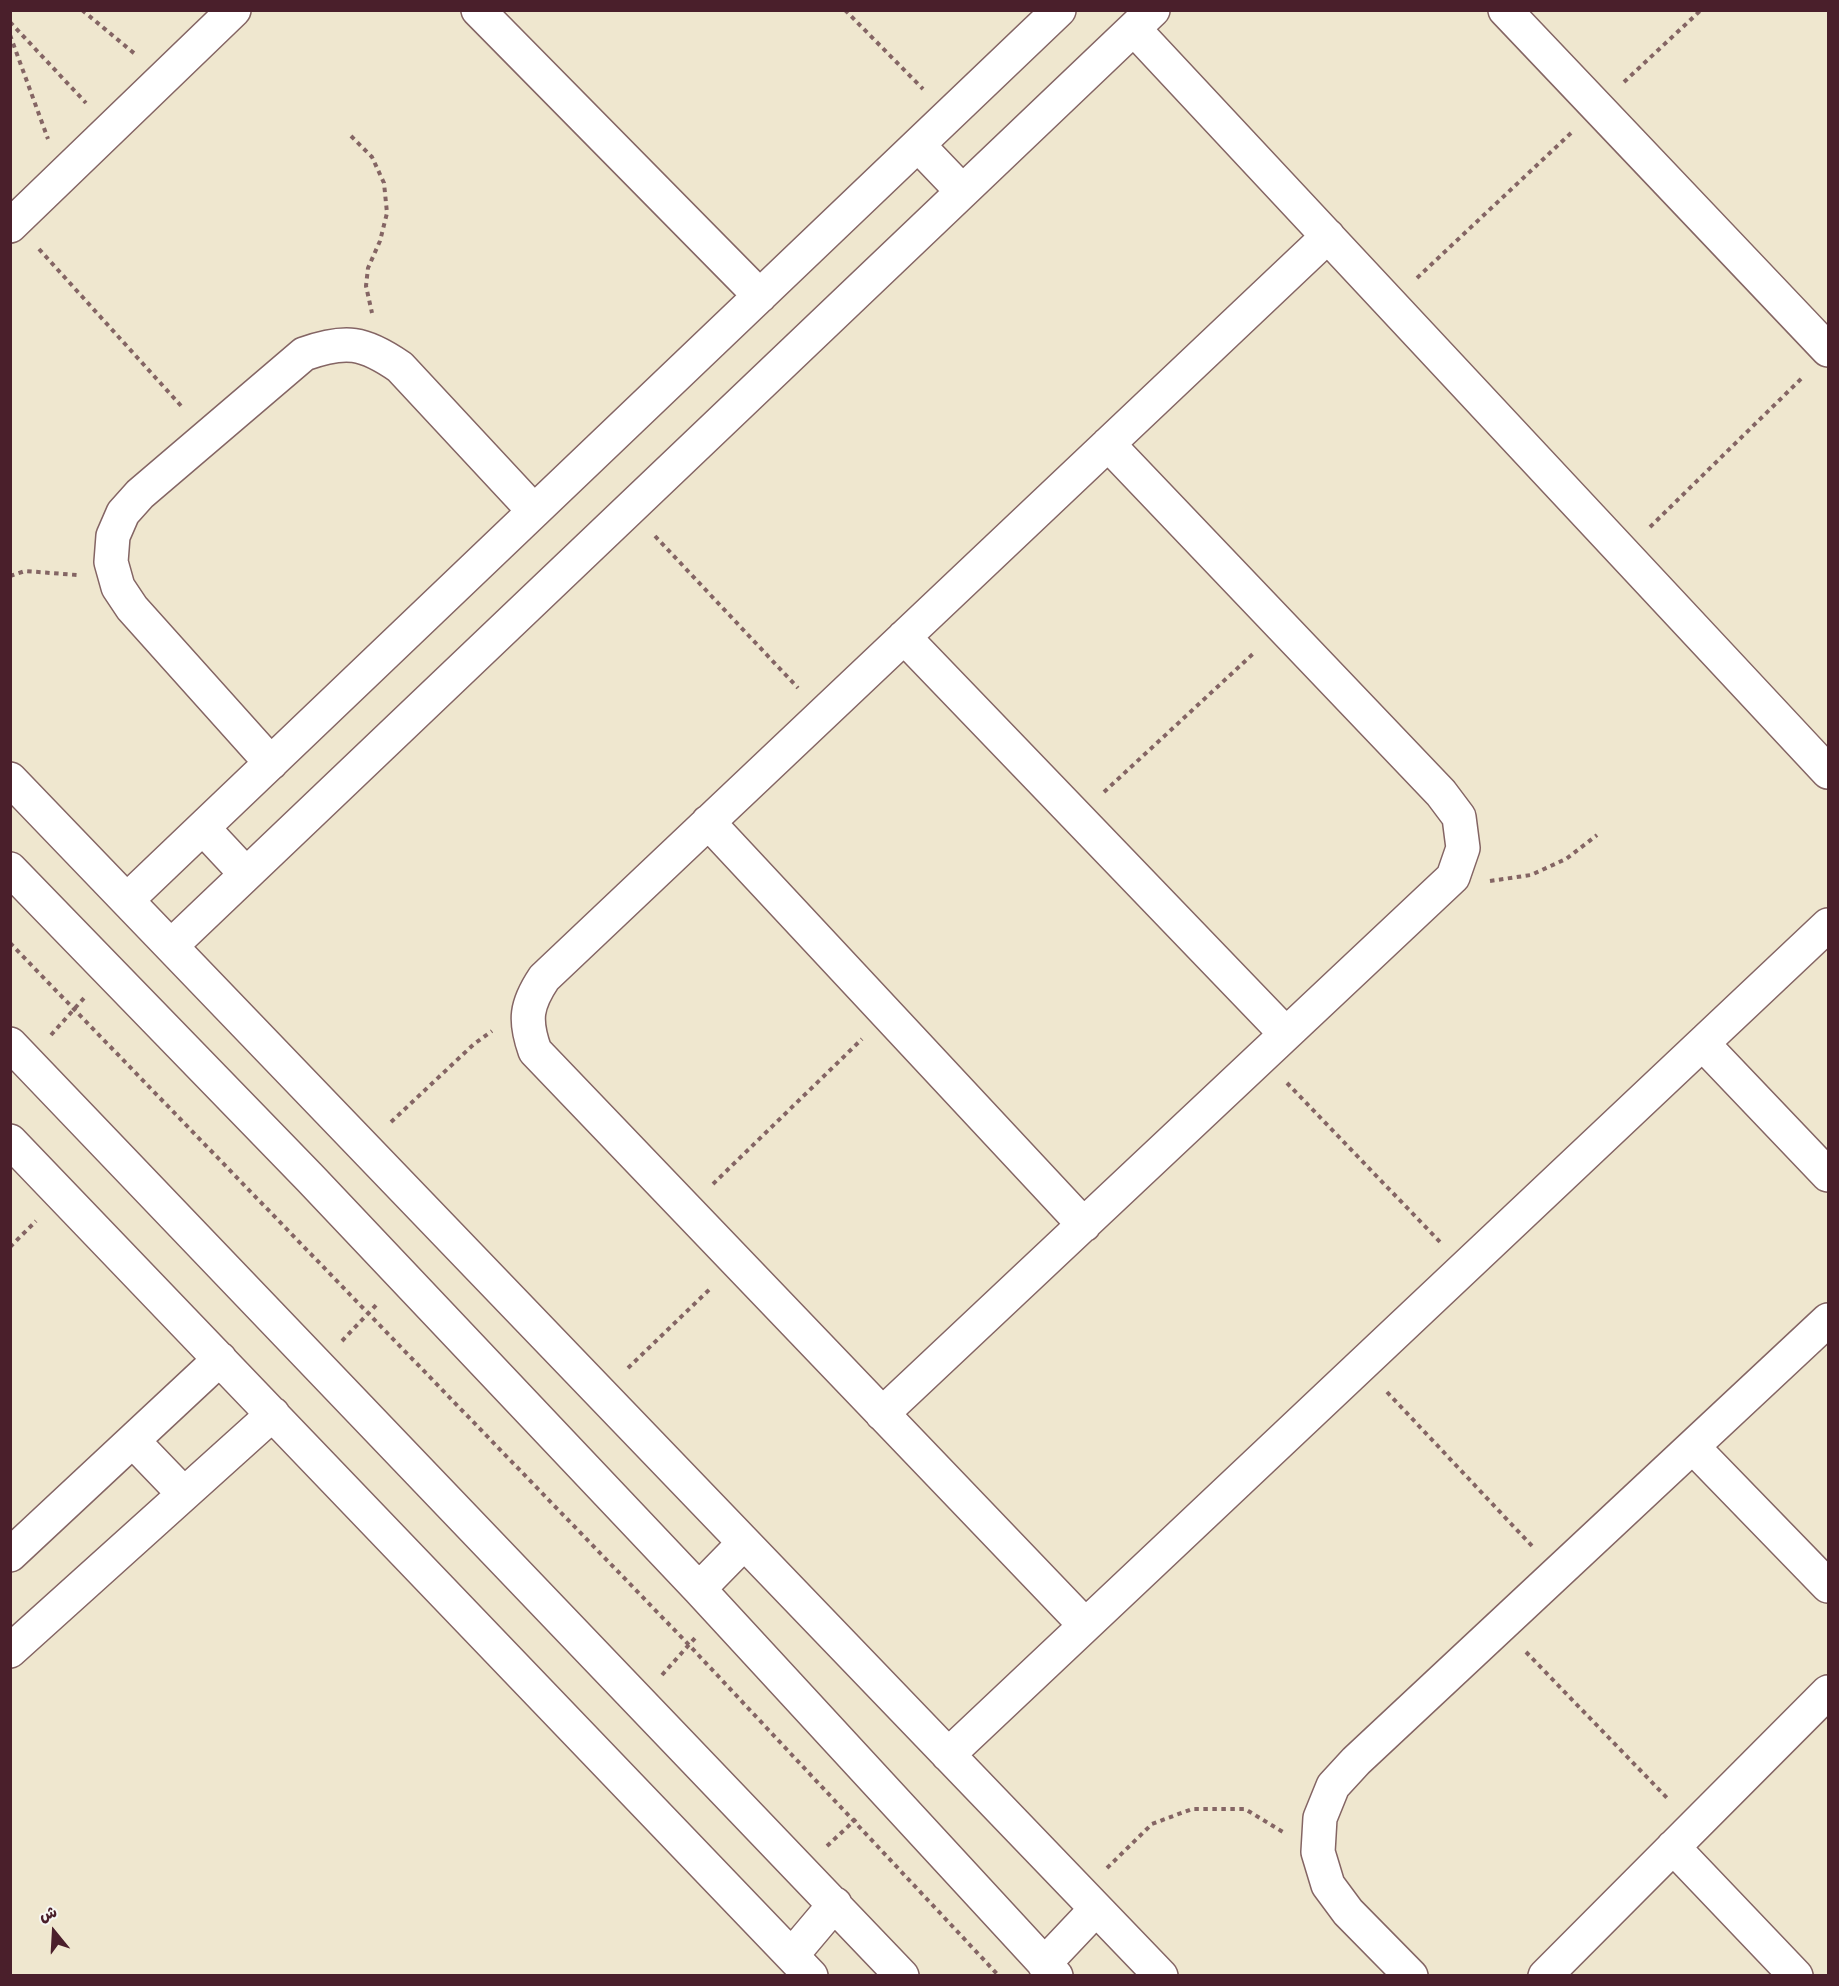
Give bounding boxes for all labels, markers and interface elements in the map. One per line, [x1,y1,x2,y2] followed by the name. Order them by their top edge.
[24,1902,84,1962] north arrow
[37,1903,60,1926] text: ش

